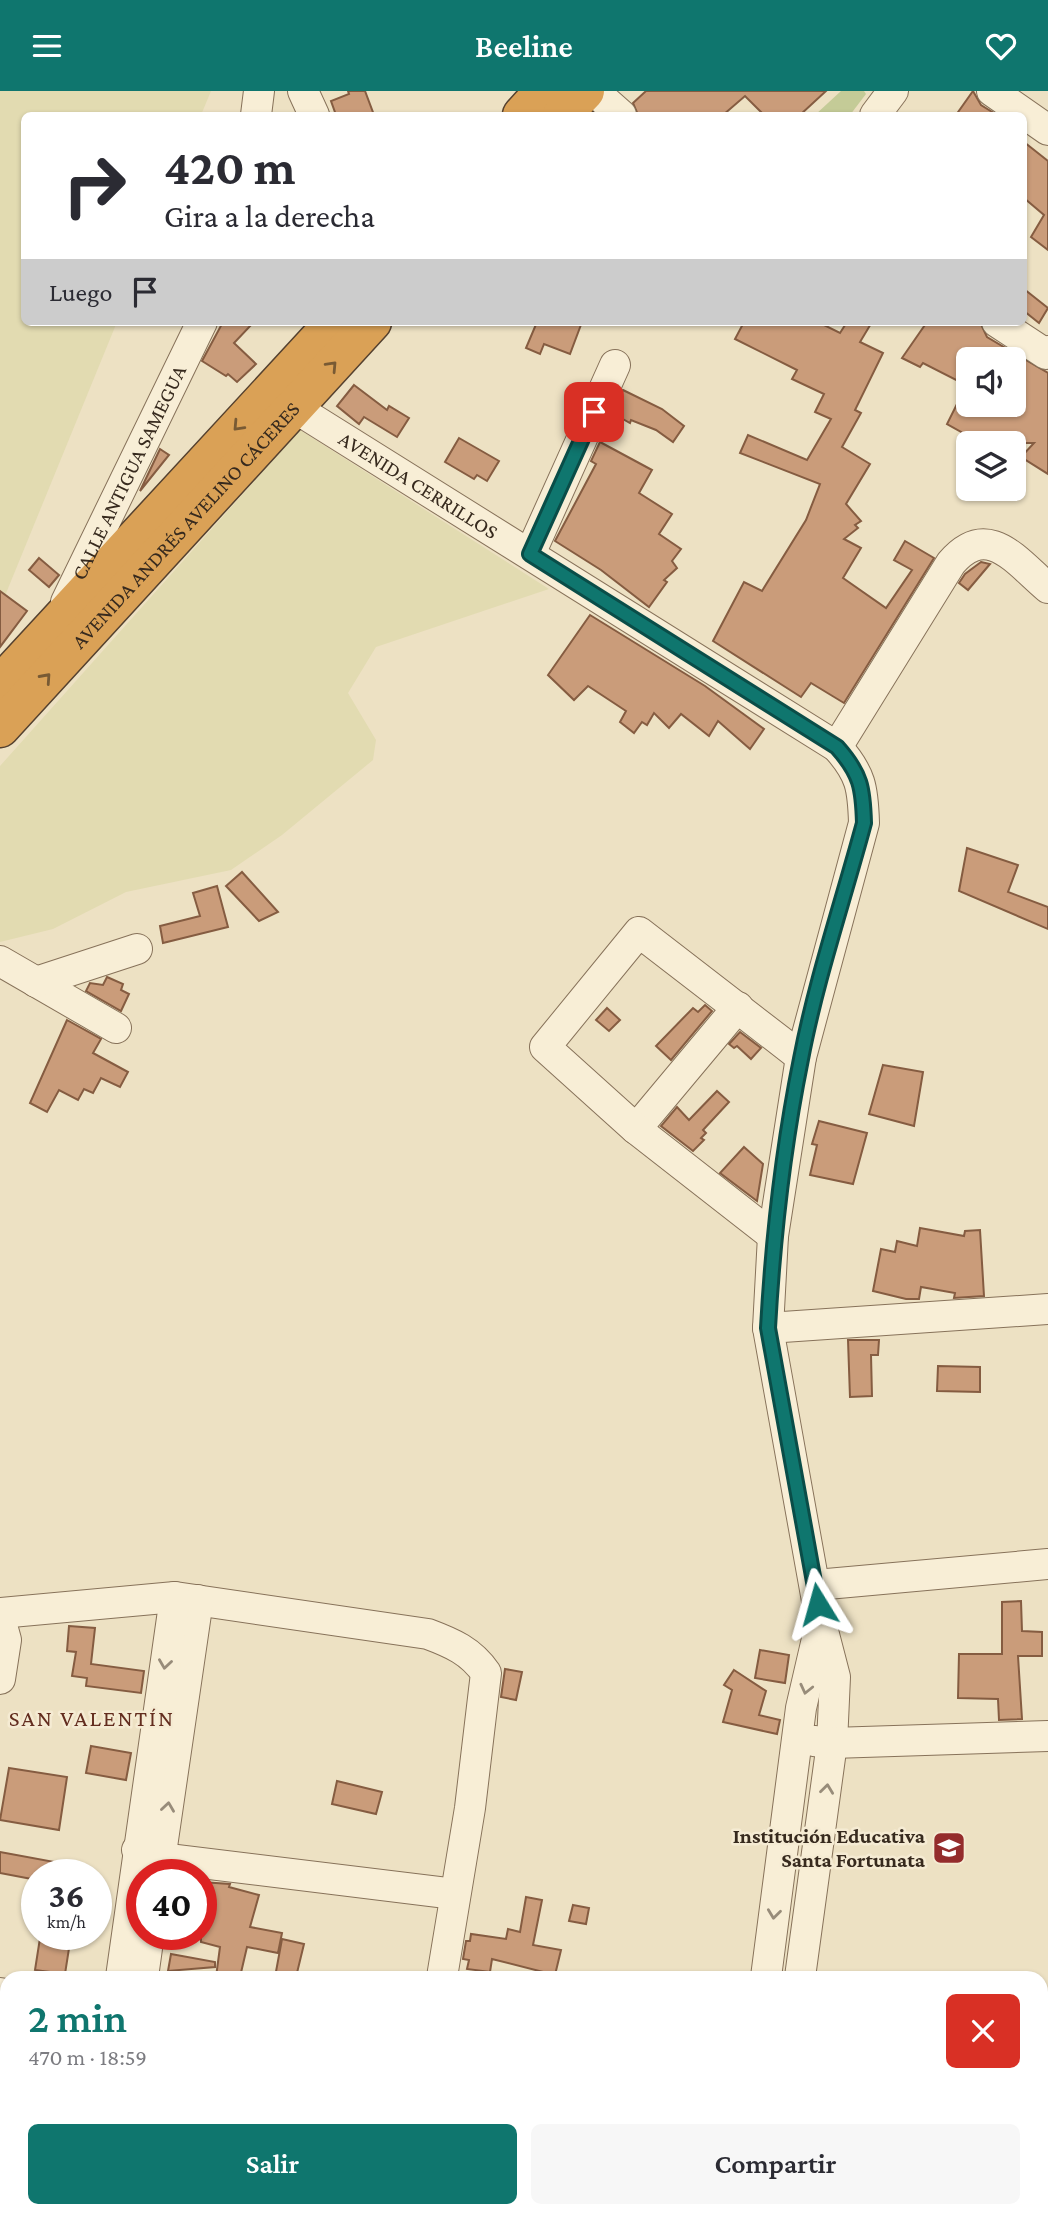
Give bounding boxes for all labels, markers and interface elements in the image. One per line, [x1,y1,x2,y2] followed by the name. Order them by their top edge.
[28,27,66,65] icon: menu
[982,27,1020,65] icon: heart
[475,28,573,64] text: Beeline
[49,140,140,231] icon: right
[164,140,296,195] text: 420 m
[164,198,375,234] text: Gira a la derecha
[126,273,164,311] icon: arrive
[49,278,112,307] text: Luego
[956,347,1026,501] map controls
[956,347,1026,417] button: sound
[67,361,191,584] street label: CALLE ANTIGUA SAMEGUA
[324,361,336,374] one-way arrow
[564,382,624,442] pin
[575,393,613,431] icon: arrive
[67,397,305,653] street label: AVENIDA ANDRÉS AVELINO CÁCERES
[234,418,247,431] one-way arrow
[334,426,503,544] street label: AVENIDA CERRILLOS
[956,431,1026,501] button: layers
[38,673,50,686] one-way arrow
[781,1567,855,1641] position arrow
[158,1658,173,1670] one-way arrow
[799,1683,814,1695] one-way arrow
[9,1705,175,1731] district label: SAN VALENTÍN
[819,1783,834,1795] one-way arrow
[160,1801,175,1813] one-way arrow
[733,1824,926,1872] place label: Institución Educativa Santa Fortunata
[930,1829,968,1867] school or university icon: Institución Educativa Santa Fortunata
[126,1859,217,1950] speed limit sign: 40
[48,1876,85,1915] text: 36
[766,1909,781,1920] one-way arrow
[47,1912,86,1932] text: km/h
[28,1994,127,2041] text: 2 min
[946,1994,1020,2068] button: close
[28,2044,147,2070] text: 470 m · 18:59
[28,2124,517,2204] button: Salir
[531,2124,1020,2204] button: Compartir

